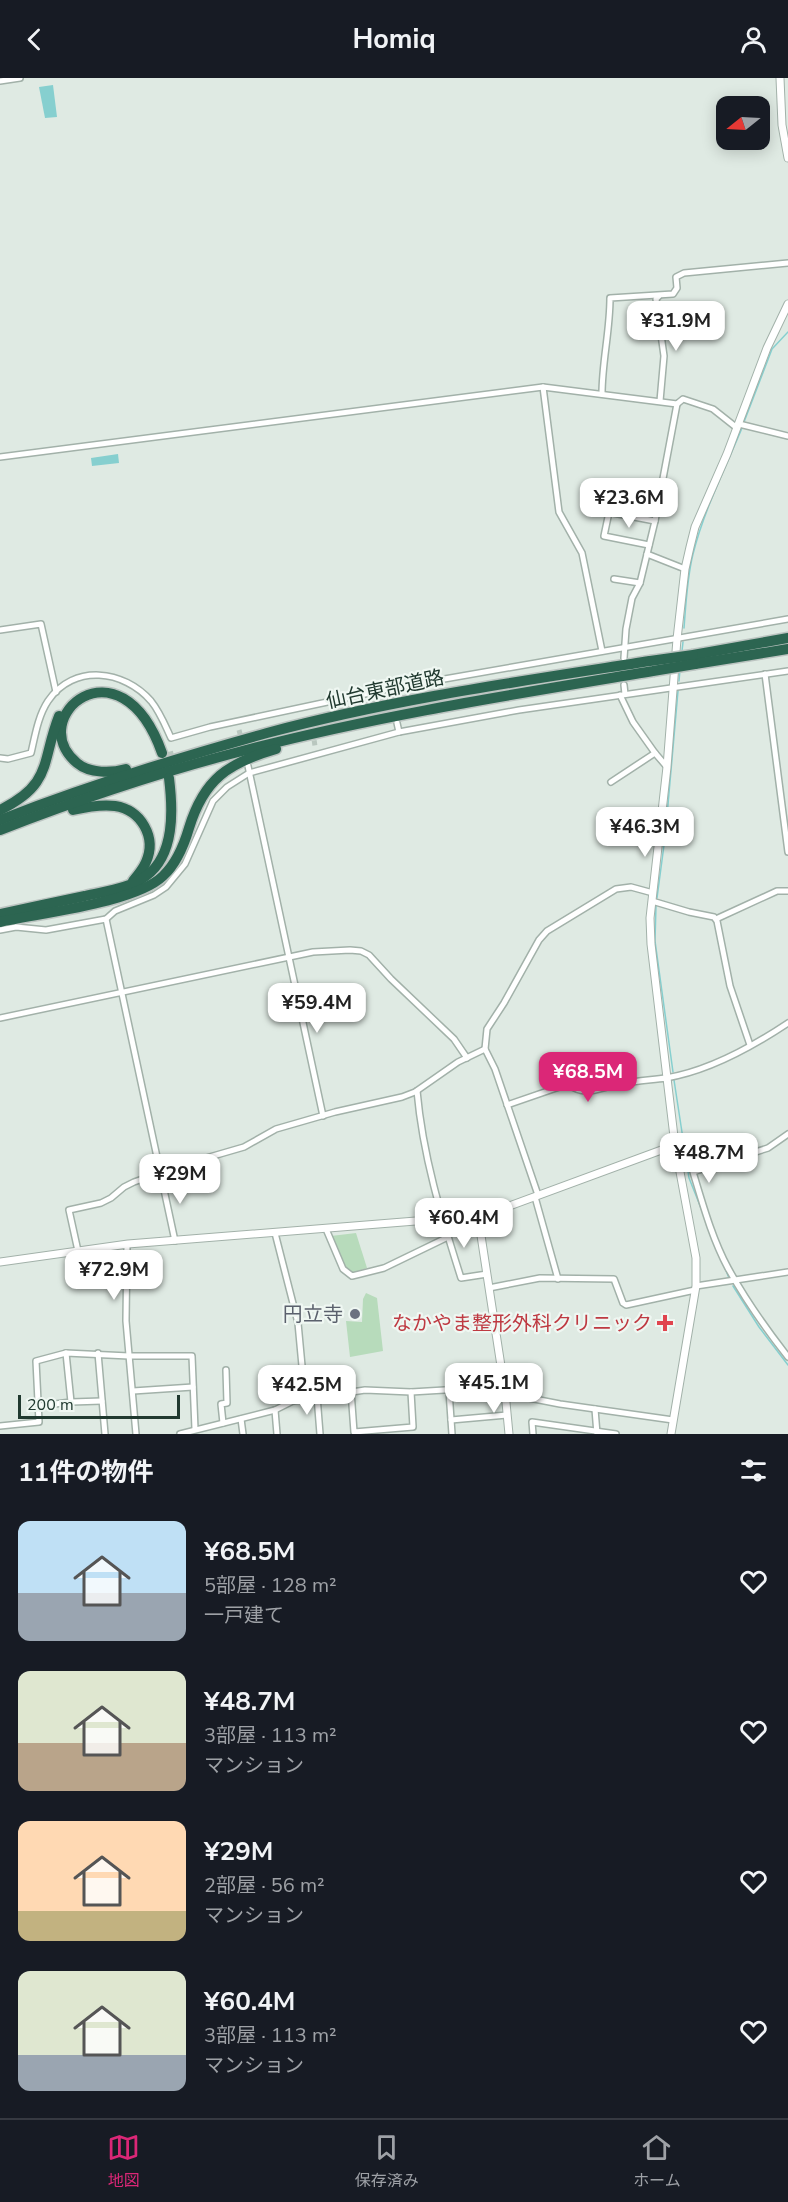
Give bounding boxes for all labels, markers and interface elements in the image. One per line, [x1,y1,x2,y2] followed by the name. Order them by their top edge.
[352,21,436,58] text: Homiq
[18,23,51,56] icon: back
[737,23,770,56] icon: person
[716,96,770,150] north arrow
[716,96,770,150] map controls
[627,301,725,352] pin: ¥31.9M
[641,307,711,334] text: ¥31.9M
[580,478,678,529] pin: ¥23.6M
[594,484,664,511] text: ¥23.6M
[324,664,447,715] street label: 仙台東部道路
[596,807,694,858] pin: ¥46.3M
[610,813,680,840] text: ¥46.3M
[268,983,366,1034] pin: ¥59.4M
[282,989,352,1016] text: ¥59.4M
[539,1052,637,1103] pin: ¥68.5M
[553,1058,623,1085] text: ¥68.5M
[660,1133,758,1184] pin: ¥48.7M
[674,1139,744,1166] text: ¥48.7M
[144,1154,216,1205] pin: ¥29M
[153,1160,207,1187] text: ¥29M
[415,1198,513,1249] pin: ¥60.4M
[429,1204,499,1231] text: ¥60.4M
[65,1250,163,1301] pin: ¥72.9M
[79,1256,149,1283] text: ¥72.9M
[283,1301,343,1328] place label: 円立寺
[348,1307,362,1321] marker: 円立寺
[392,1310,652,1337] place label: なかやま整形外科クリニック
[656,1314,674,1332] marker: なかやま整形外科クリニック
[445,1363,543,1414] pin: ¥45.1M
[258,1365,356,1416] pin: ¥42.5M
[459,1369,529,1396] text: ¥45.1M
[272,1371,342,1398] text: ¥42.5M
[18,1392,180,1420] scale bar
[27,1394,74,1416] text: 200 m
[737,1454,770,1487] icon: filters
[18,1455,153,1490] text: 11件の物件
[204,1534,295,1569] text: ¥68.5M
[66,1545,138,1617] icon: home
[737,1565,770,1598] icon: heart
[204,1572,337,1599] text: 5部屋 · 128 m²
[204,1602,284,1629] text: 一戸建て
[204,1684,295,1719] text: ¥48.7M
[66,1695,138,1767] icon: home
[737,1715,770,1748] icon: heart
[204,1722,337,1749] text: 3部屋 · 113 m²
[204,1752,304,1779] text: マンション
[204,1834,273,1869] text: ¥29M
[66,1845,138,1917] icon: home
[737,1865,770,1898] icon: heart
[204,1872,325,1899] text: 2部屋 · 56 m²
[204,1902,304,1929] text: マンション
[204,1984,295,2019] text: ¥60.4M
[66,1995,138,2067] icon: home
[737,2015,770,2048] icon: heart
[204,2022,337,2049] text: 3部屋 · 113 m²
[204,2052,304,2079] text: マンション
[107,2131,140,2192] tab: 地図
[355,2131,419,2192] tab: 保存済み
[633,2131,681,2192] tab: ホーム

